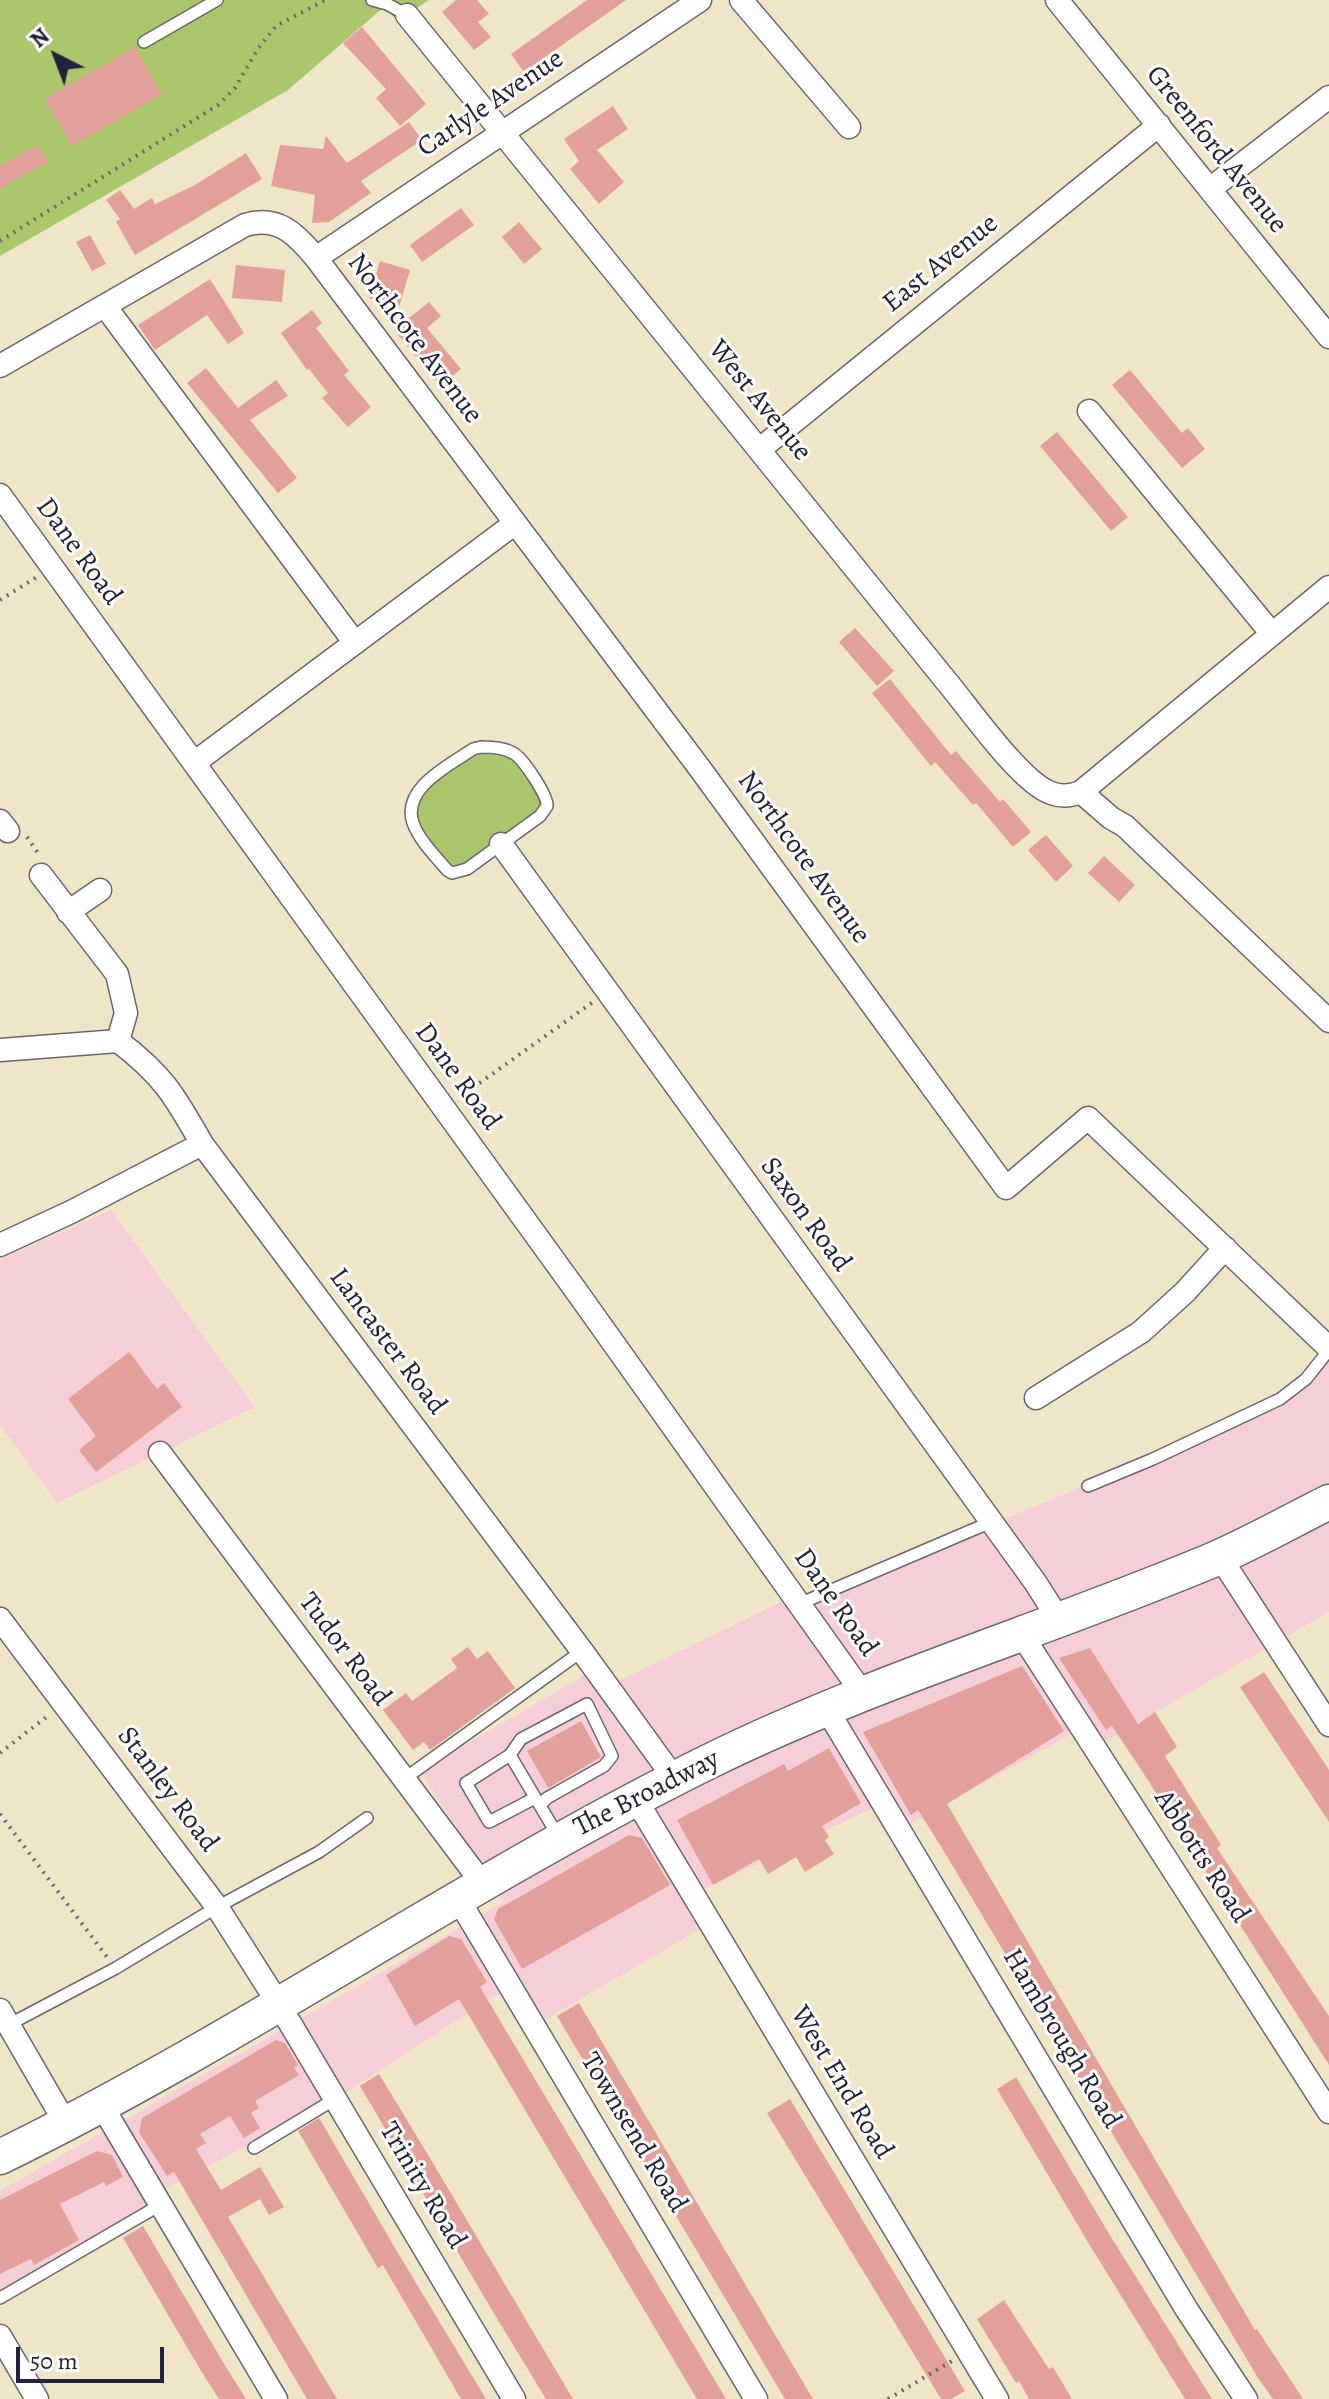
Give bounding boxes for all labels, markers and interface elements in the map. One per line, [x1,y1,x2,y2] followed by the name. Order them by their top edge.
[16,16,96,96] north arrow
[24,22,56,55] text: N
[412,43,570,165] street label: Carlyle Avenue
[1138,59,1294,241] street label: Greenford Avenue
[877,207,1005,321] street label: East Avenue
[339,247,489,431] street label: Northcote Avenue
[700,334,818,468] street label: West Avenue
[28,492,128,612] street label: Dane Road
[729,765,877,951] street label: Northcote Avenue
[407,1017,507,1137] street label: Dane Road
[752,1151,858,1279] street label: Saxon Road
[321,1262,453,1422] street label: Lancaster Road
[786,1542,884,1664] street label: Dane Road
[291,1587,397,1713] street label: Tudor Road
[109,1721,225,1859] street label: Stanley Road
[569,1743,725,1845] street label: The Broadway
[1146,1784,1256,1930] street label: Abbotts Road
[994,1943,1128,2135] street label: Hambrough Road
[782,2000,900,2166] street label: West End Road
[572,2047,694,2219] street label: Townsend Road
[371,2117,473,2255] street label: Trinity Road
[20,2331,168,2381] scale bar
[30,2345,78,2377] text: 50 m

